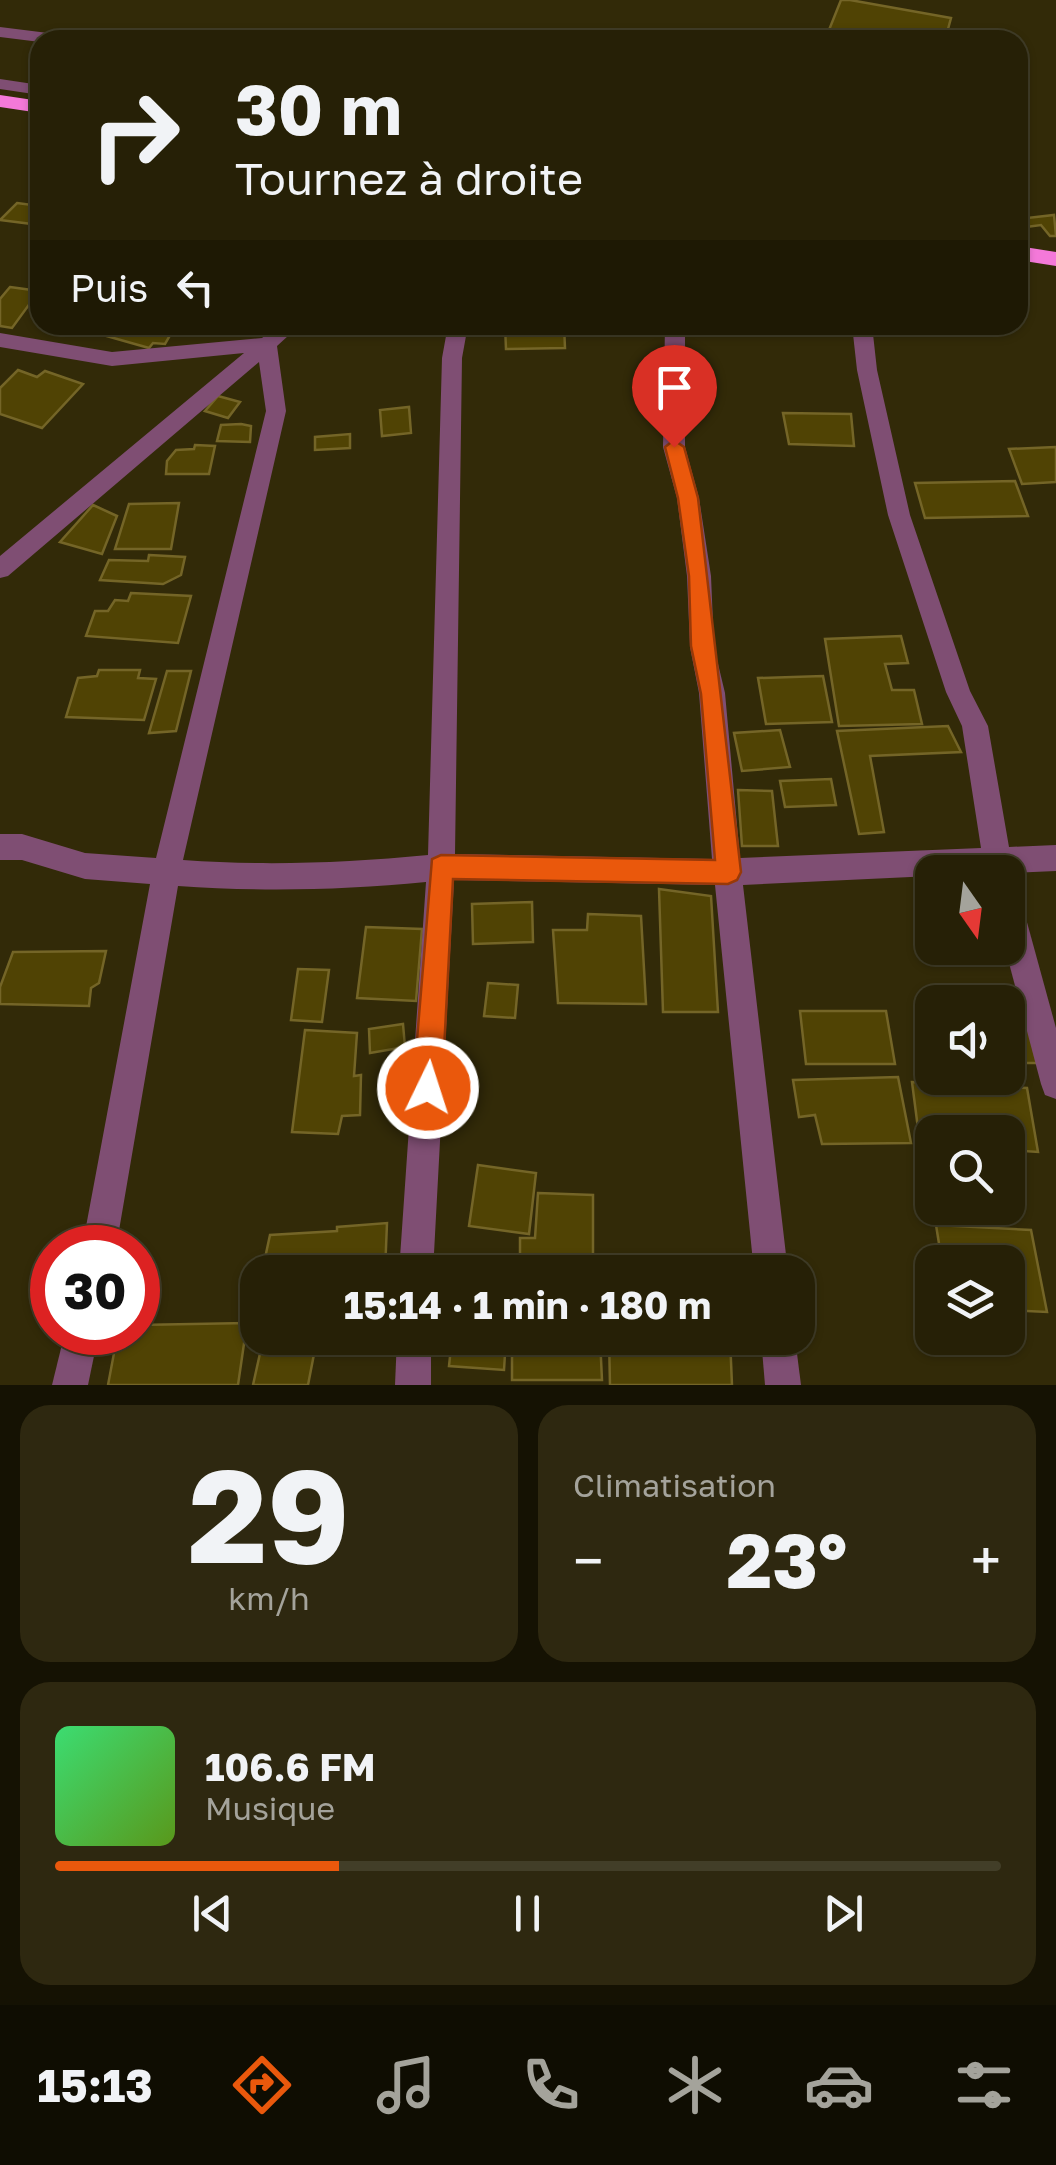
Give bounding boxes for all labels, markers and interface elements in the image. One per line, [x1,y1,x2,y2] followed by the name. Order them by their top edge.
[235,66,402,150] text: 30 m
[70,70,200,200] icon: right
[235,151,583,205] text: Tournez à droite
[168,260,223,315] icon: left
[70,265,148,310] text: Puis
[632,345,717,448] pin
[647,360,702,415] icon: arrive
[915,855,1025,965] north arrow
[915,855,1025,1355] map controls
[915,985,1025,1095] button: sound
[376,1036,480,1140] position arrow
[915,1115,1025,1225] button: search
[30,1225,160,1355] speed limit sign: 30
[915,1245,1025,1355] button: layers
[344,1282,711,1327] text: 15:14 · 1 min · 180 m
[188,1436,350,1592] text: 29
[573,1466,776,1504] text: Climatisation
[727,1514,847,1605] text: 23°
[573,1527,603,1593] text: −
[971,1527,1001,1593] text: +
[228,1579,310,1617] text: km/h
[205,1744,376,1789] text: 106.6 FM
[205,1789,335,1827] text: Musique
[185,1886,240,1941] icon: previous
[500,1886,555,1941] icon: pause
[816,1886,871,1941] icon: next
[227,2050,297,2120] icon: directions
[371,2050,441,2120] icon: music
[516,2050,586,2120] icon: phone
[660,2050,730,2120] icon: climate
[804,2050,874,2120] icon: car
[949,2050,1019,2120] icon: filters
[37,2058,153,2112] text: 15:13

